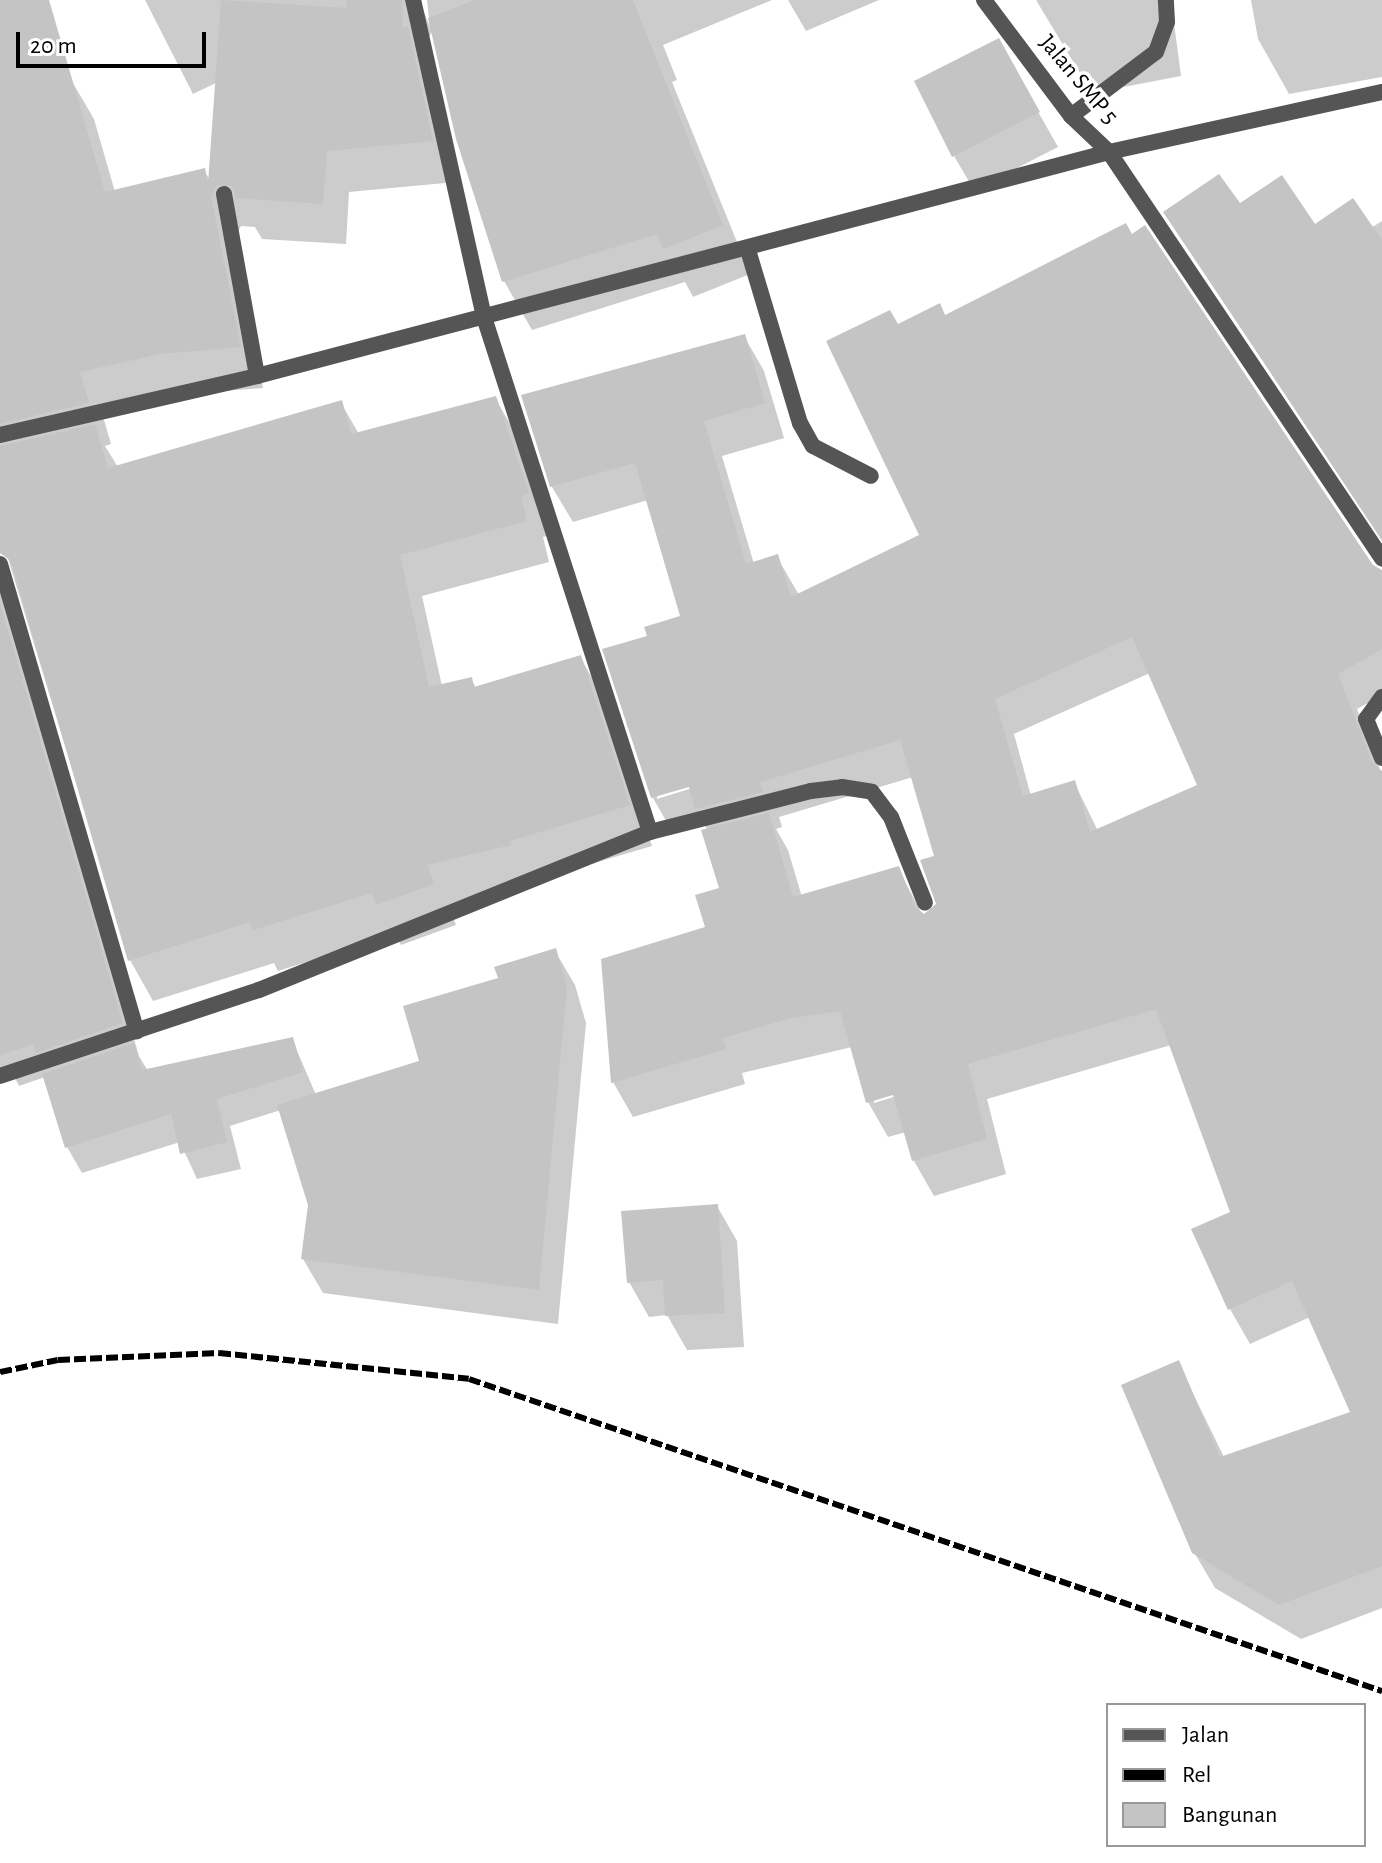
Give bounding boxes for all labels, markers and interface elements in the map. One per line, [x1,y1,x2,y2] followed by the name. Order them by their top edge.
[20,16,210,66] scale bar
[1032,29,1124,131] street label: Jalan SMP 5
[30,34,77,58] text: 20 m
[1106,1703,1366,1847] legend
[1182,1723,1229,1747] text: Jalan
[1182,1763,1211,1787] text: Rel
[1182,1803,1277,1827] text: Bangunan

